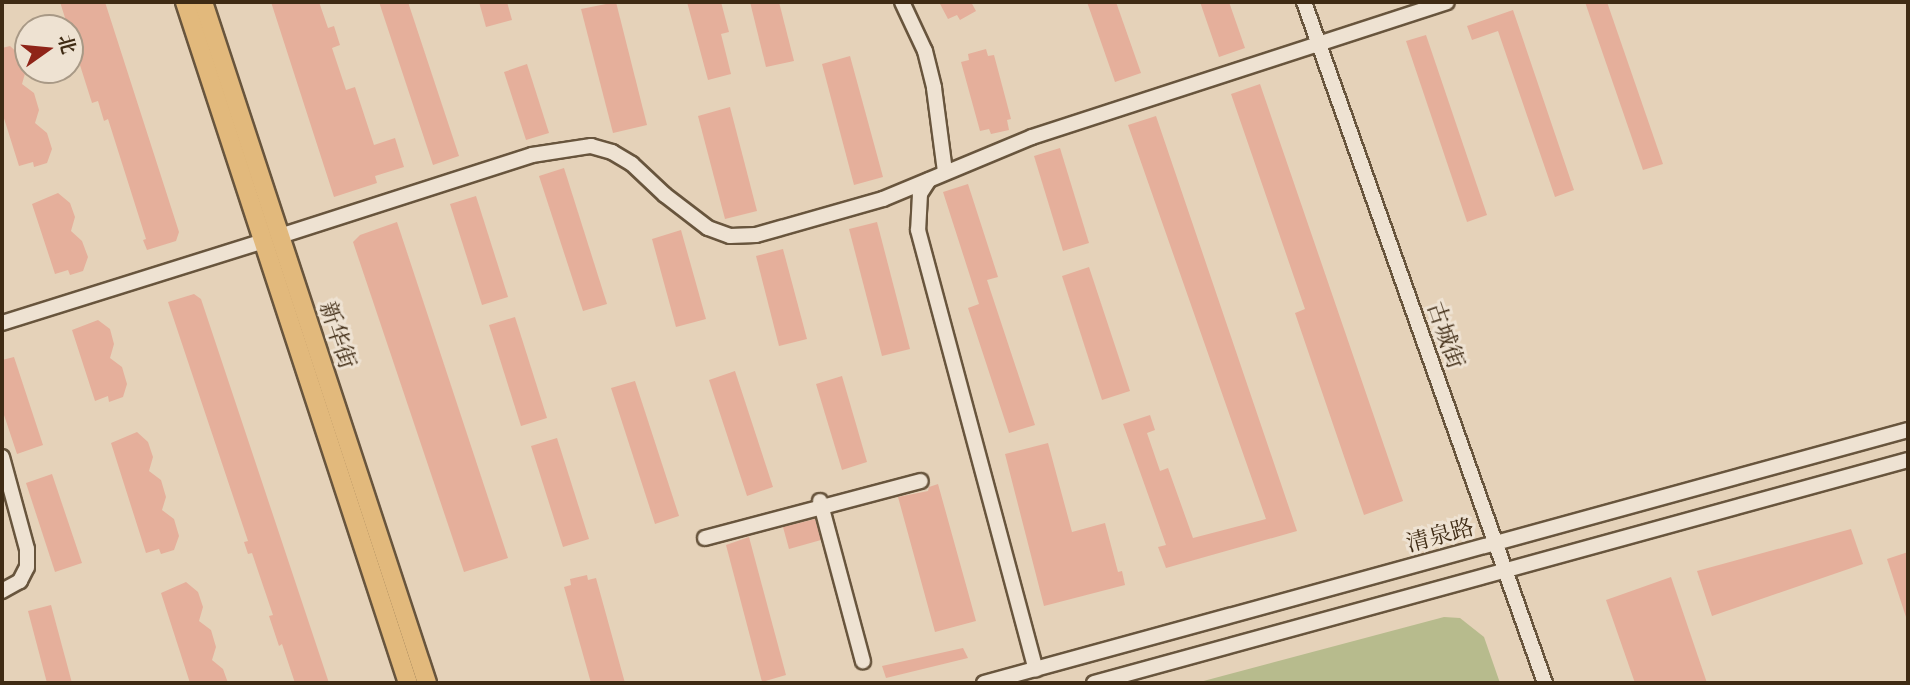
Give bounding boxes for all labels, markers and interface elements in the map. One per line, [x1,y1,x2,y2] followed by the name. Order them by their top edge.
[14,14,84,84] north arrow
[51,31,83,57] text: 北
[314,298,362,372] street label: 新华街
[1422,298,1470,372] street label: 古城街
[1403,513,1477,557] street label: 清泉路

